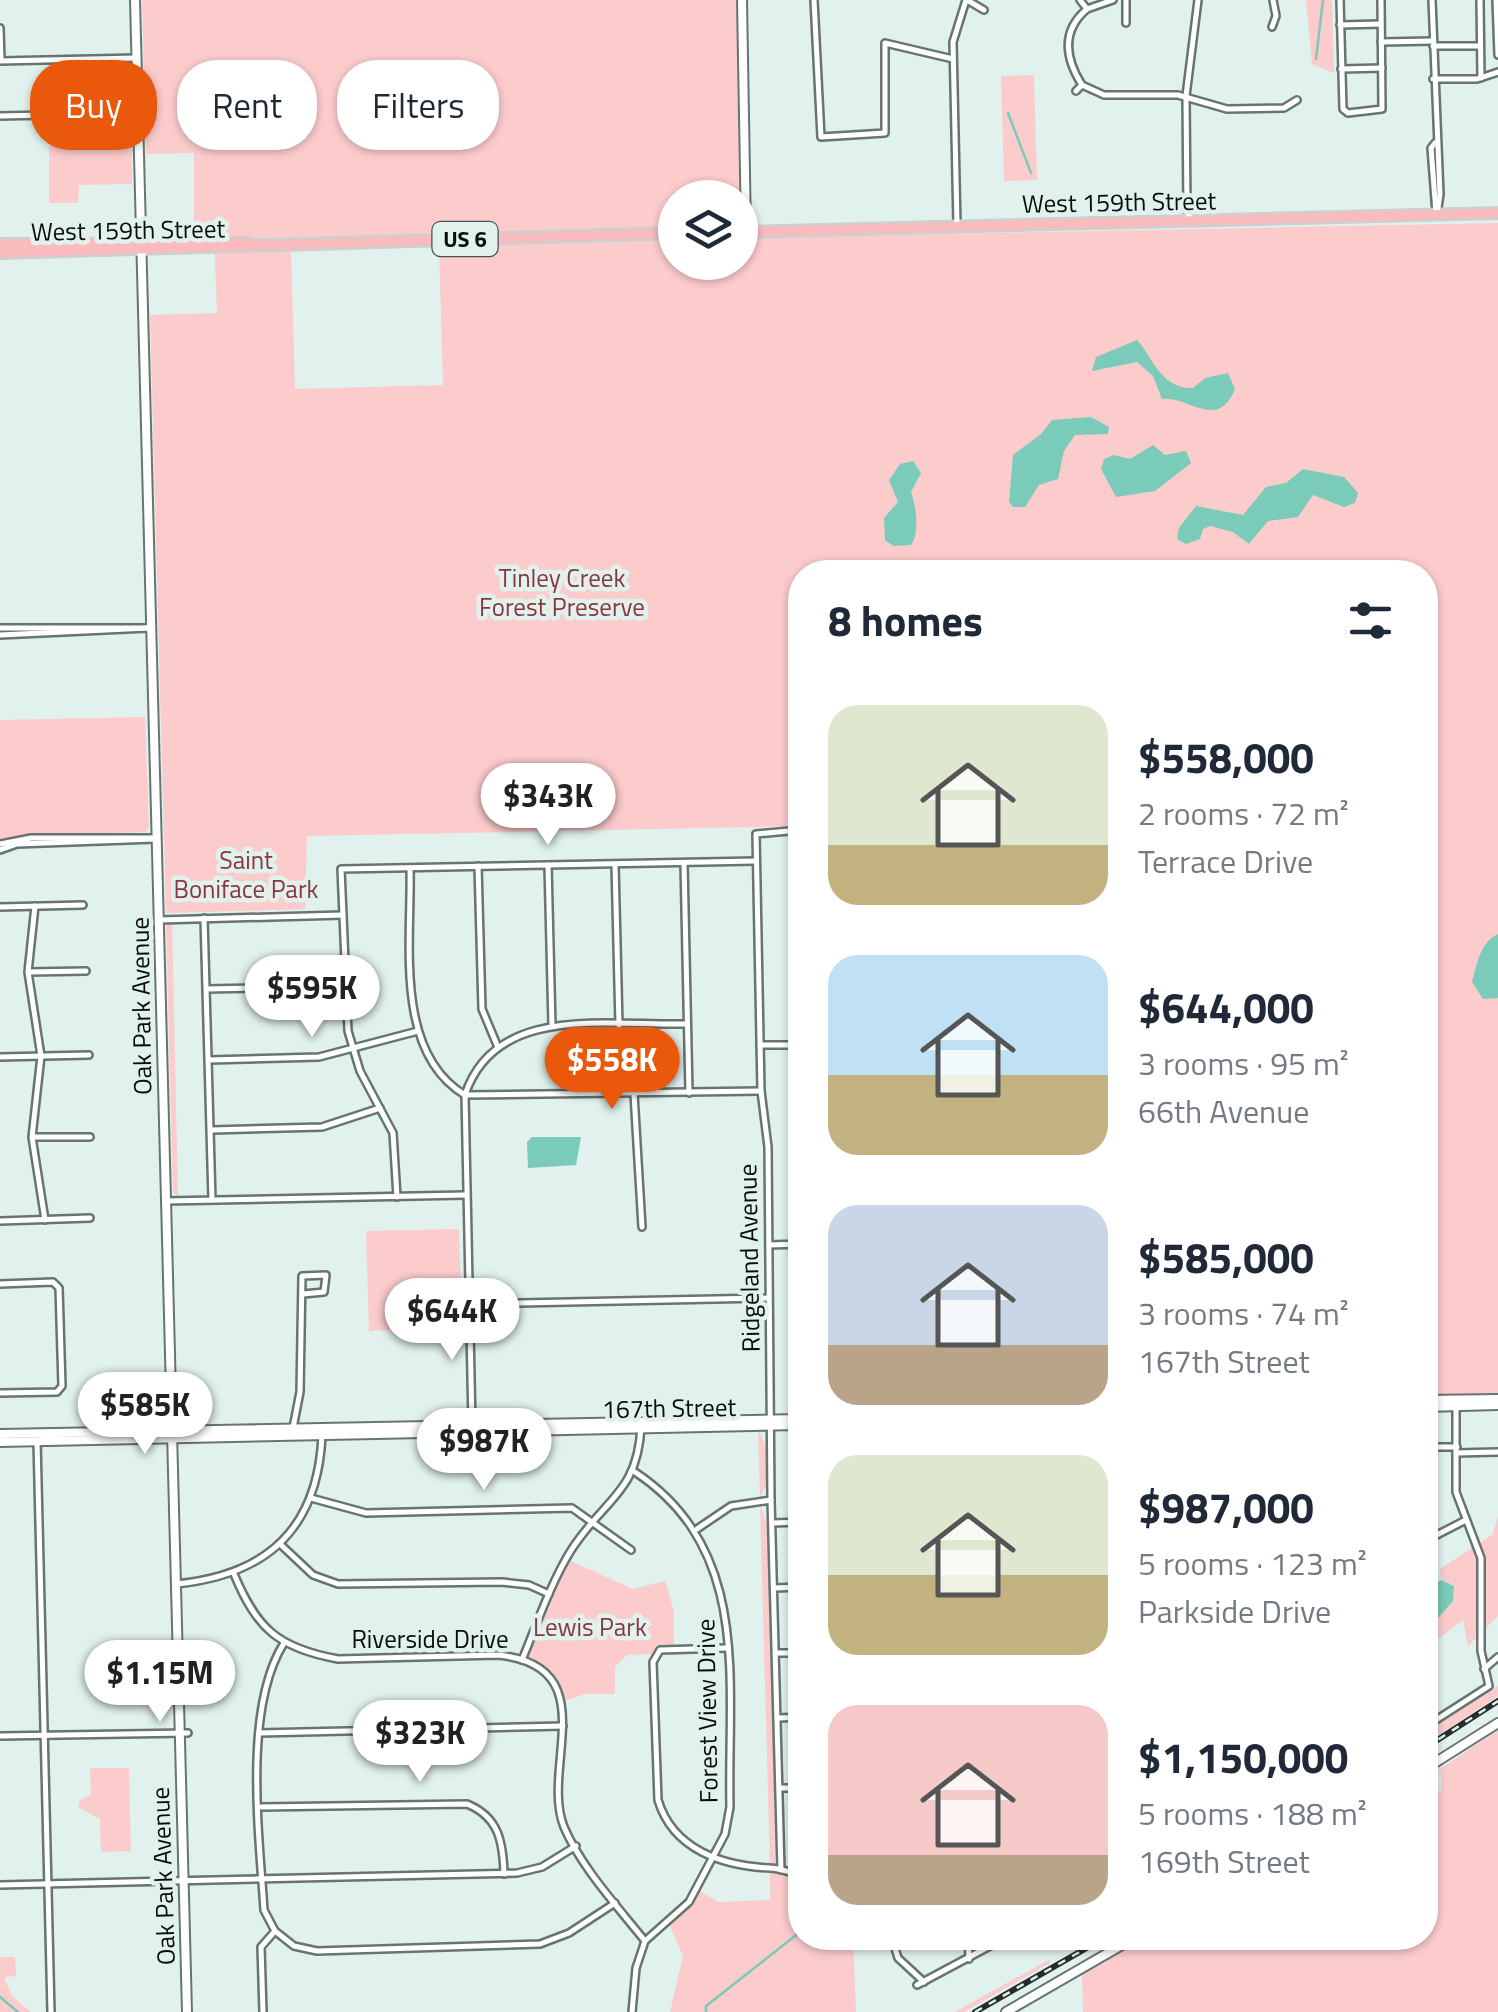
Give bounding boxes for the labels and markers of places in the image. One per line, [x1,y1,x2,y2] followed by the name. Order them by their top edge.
[478,763,618,848] pin: $343K
[242,955,382,1040] pin: $595K
[542,1027,682,1112] pin: $558K
[382,1278,522,1363] pin: $644K
[75,1372,215,1457] pin: $585K
[414,1408,554,1493] pin: $987K
[79,1640,241,1725] pin: $1.15M
[350,1700,490,1785] pin: $323K

